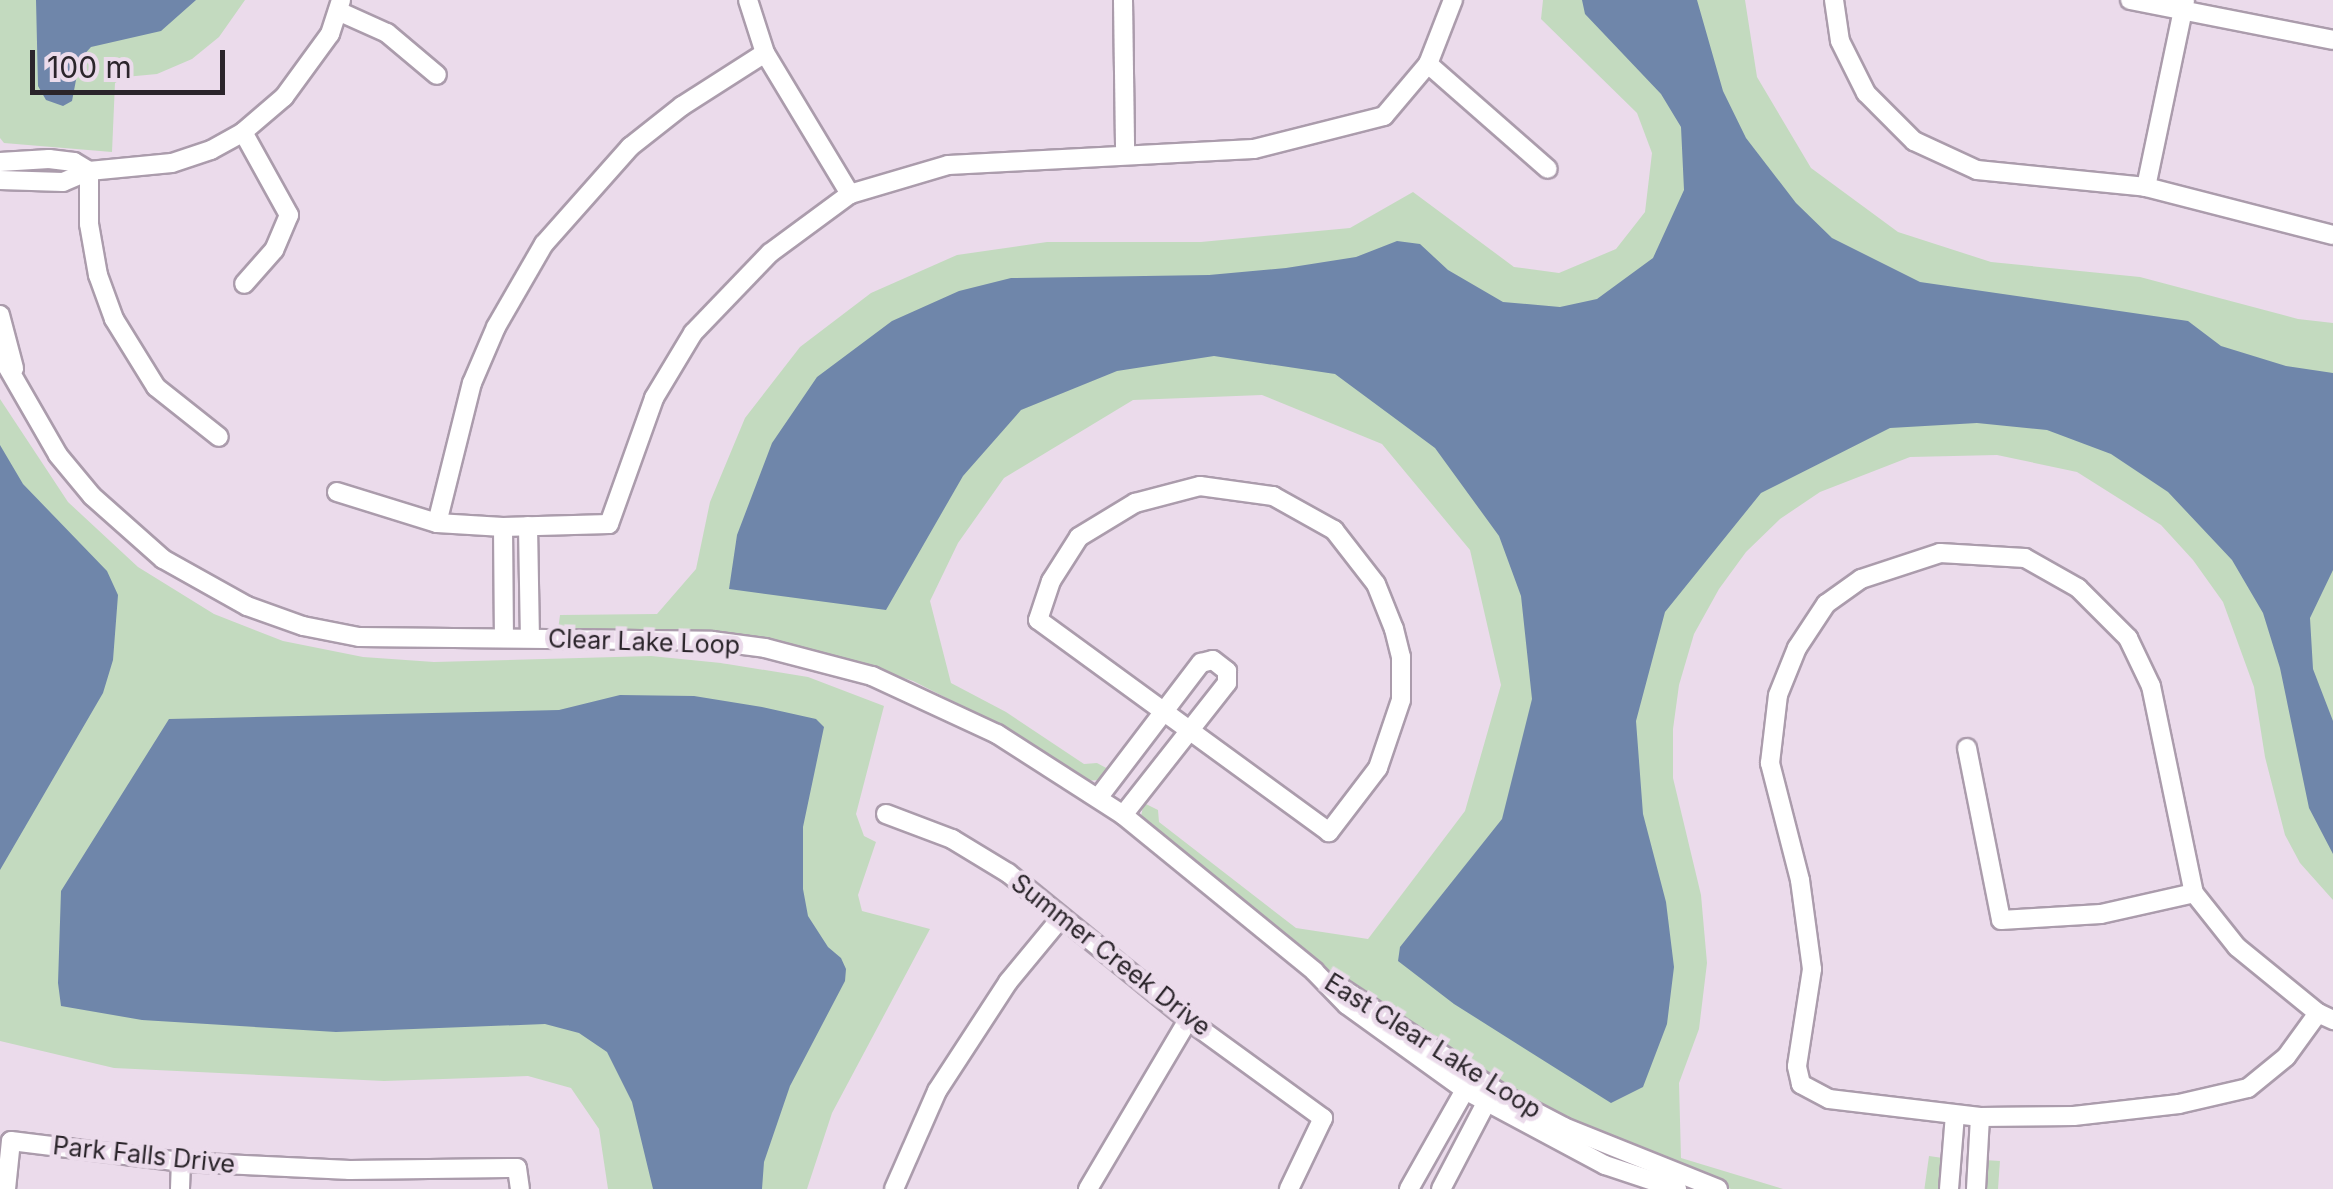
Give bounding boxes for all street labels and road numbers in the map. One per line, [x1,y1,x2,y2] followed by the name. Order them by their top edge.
[548,624,740,660] street label: Clear Lake Loop
[1005,868,1217,1042] street label: Summer Creek Drive
[1319,967,1547,1125] street label: East Clear Lake Loop
[51,1131,237,1179] street label: Park Falls Drive

